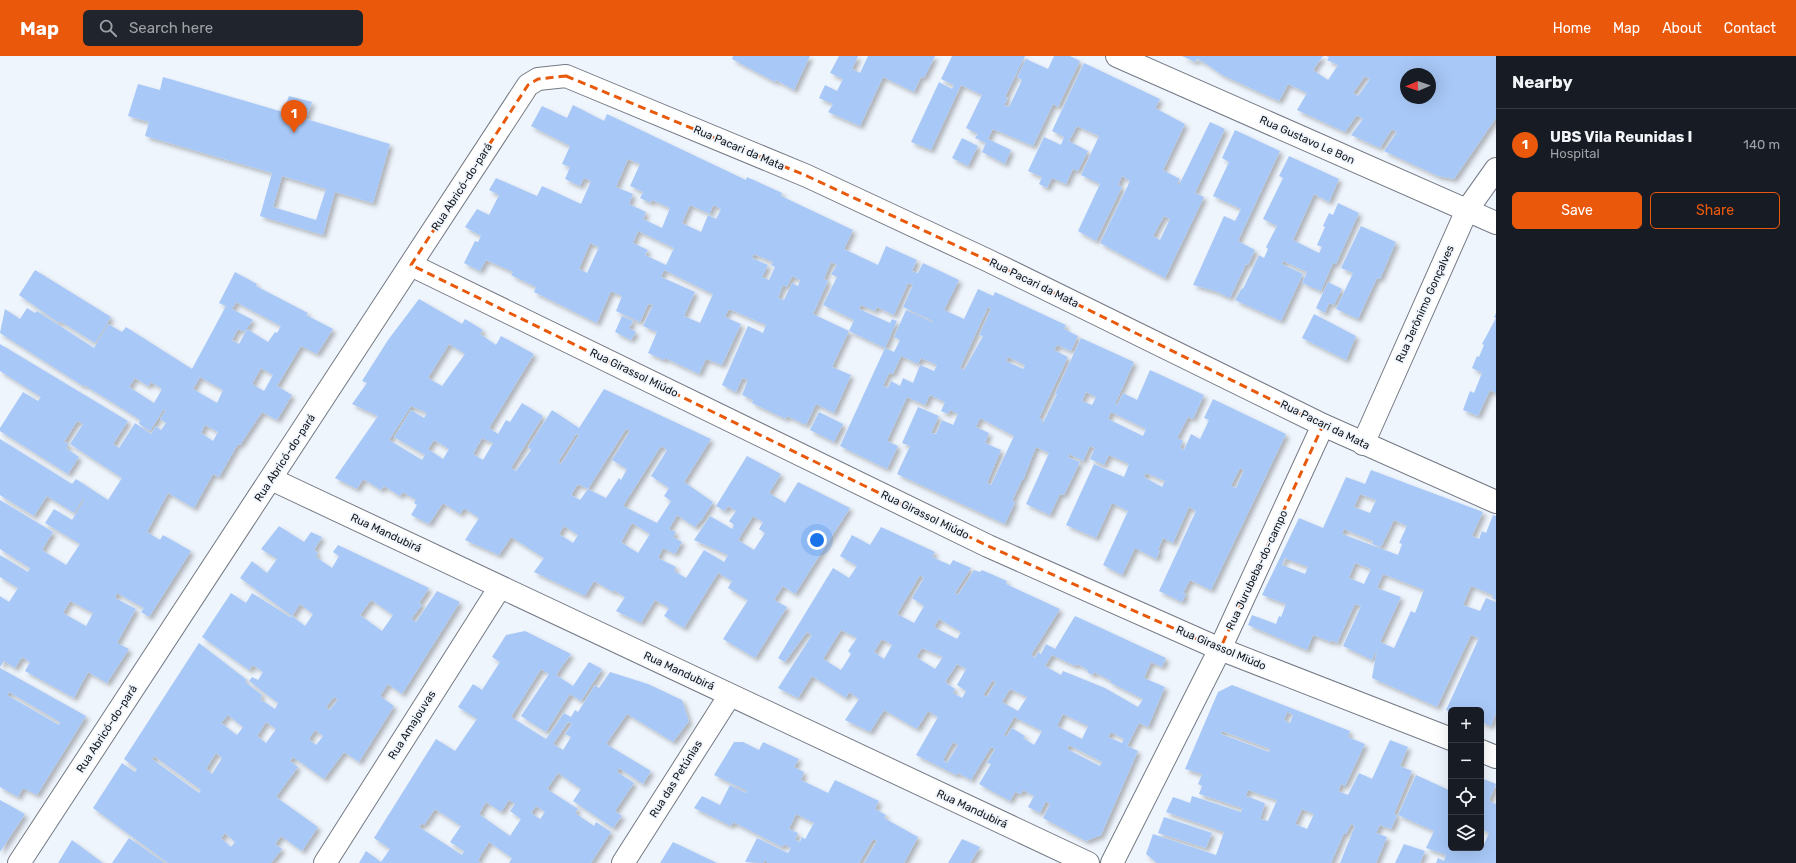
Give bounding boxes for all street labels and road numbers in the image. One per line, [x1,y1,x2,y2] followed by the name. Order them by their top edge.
[1257,113,1357,167] street label: Rua Gustavo Le Bon
[691,123,787,173] street label: Rua Pacari da Mata
[429,141,495,233] street label: Rua Abricó-do-pará
[1393,243,1457,365] street label: Rua Jerônimo Gonçalves
[987,256,1081,310] street label: Rua Pacari da Mata
[588,346,680,400] street label: Rua Girassol Miúdo
[1278,398,1372,452] street label: Rua Pacari da Mata
[252,412,318,504] street label: Rua Abricó-do-pará
[879,488,971,542] street label: Rua Girassol Miúdo
[1224,508,1290,632] street label: Rua Jurubeba-do-campo
[349,511,423,555] street label: Rua Mandubirá
[1174,623,1268,673] street label: Rua Girassol Miúdo
[642,649,716,693] street label: Rua Mandubirá
[74,683,140,775] street label: Rua Abricó-do-pará
[386,688,439,762] street label: Rua Amajouvas
[647,738,705,820] street label: Rua das Petúnias
[935,787,1009,831] street label: Rua Mandubirá

